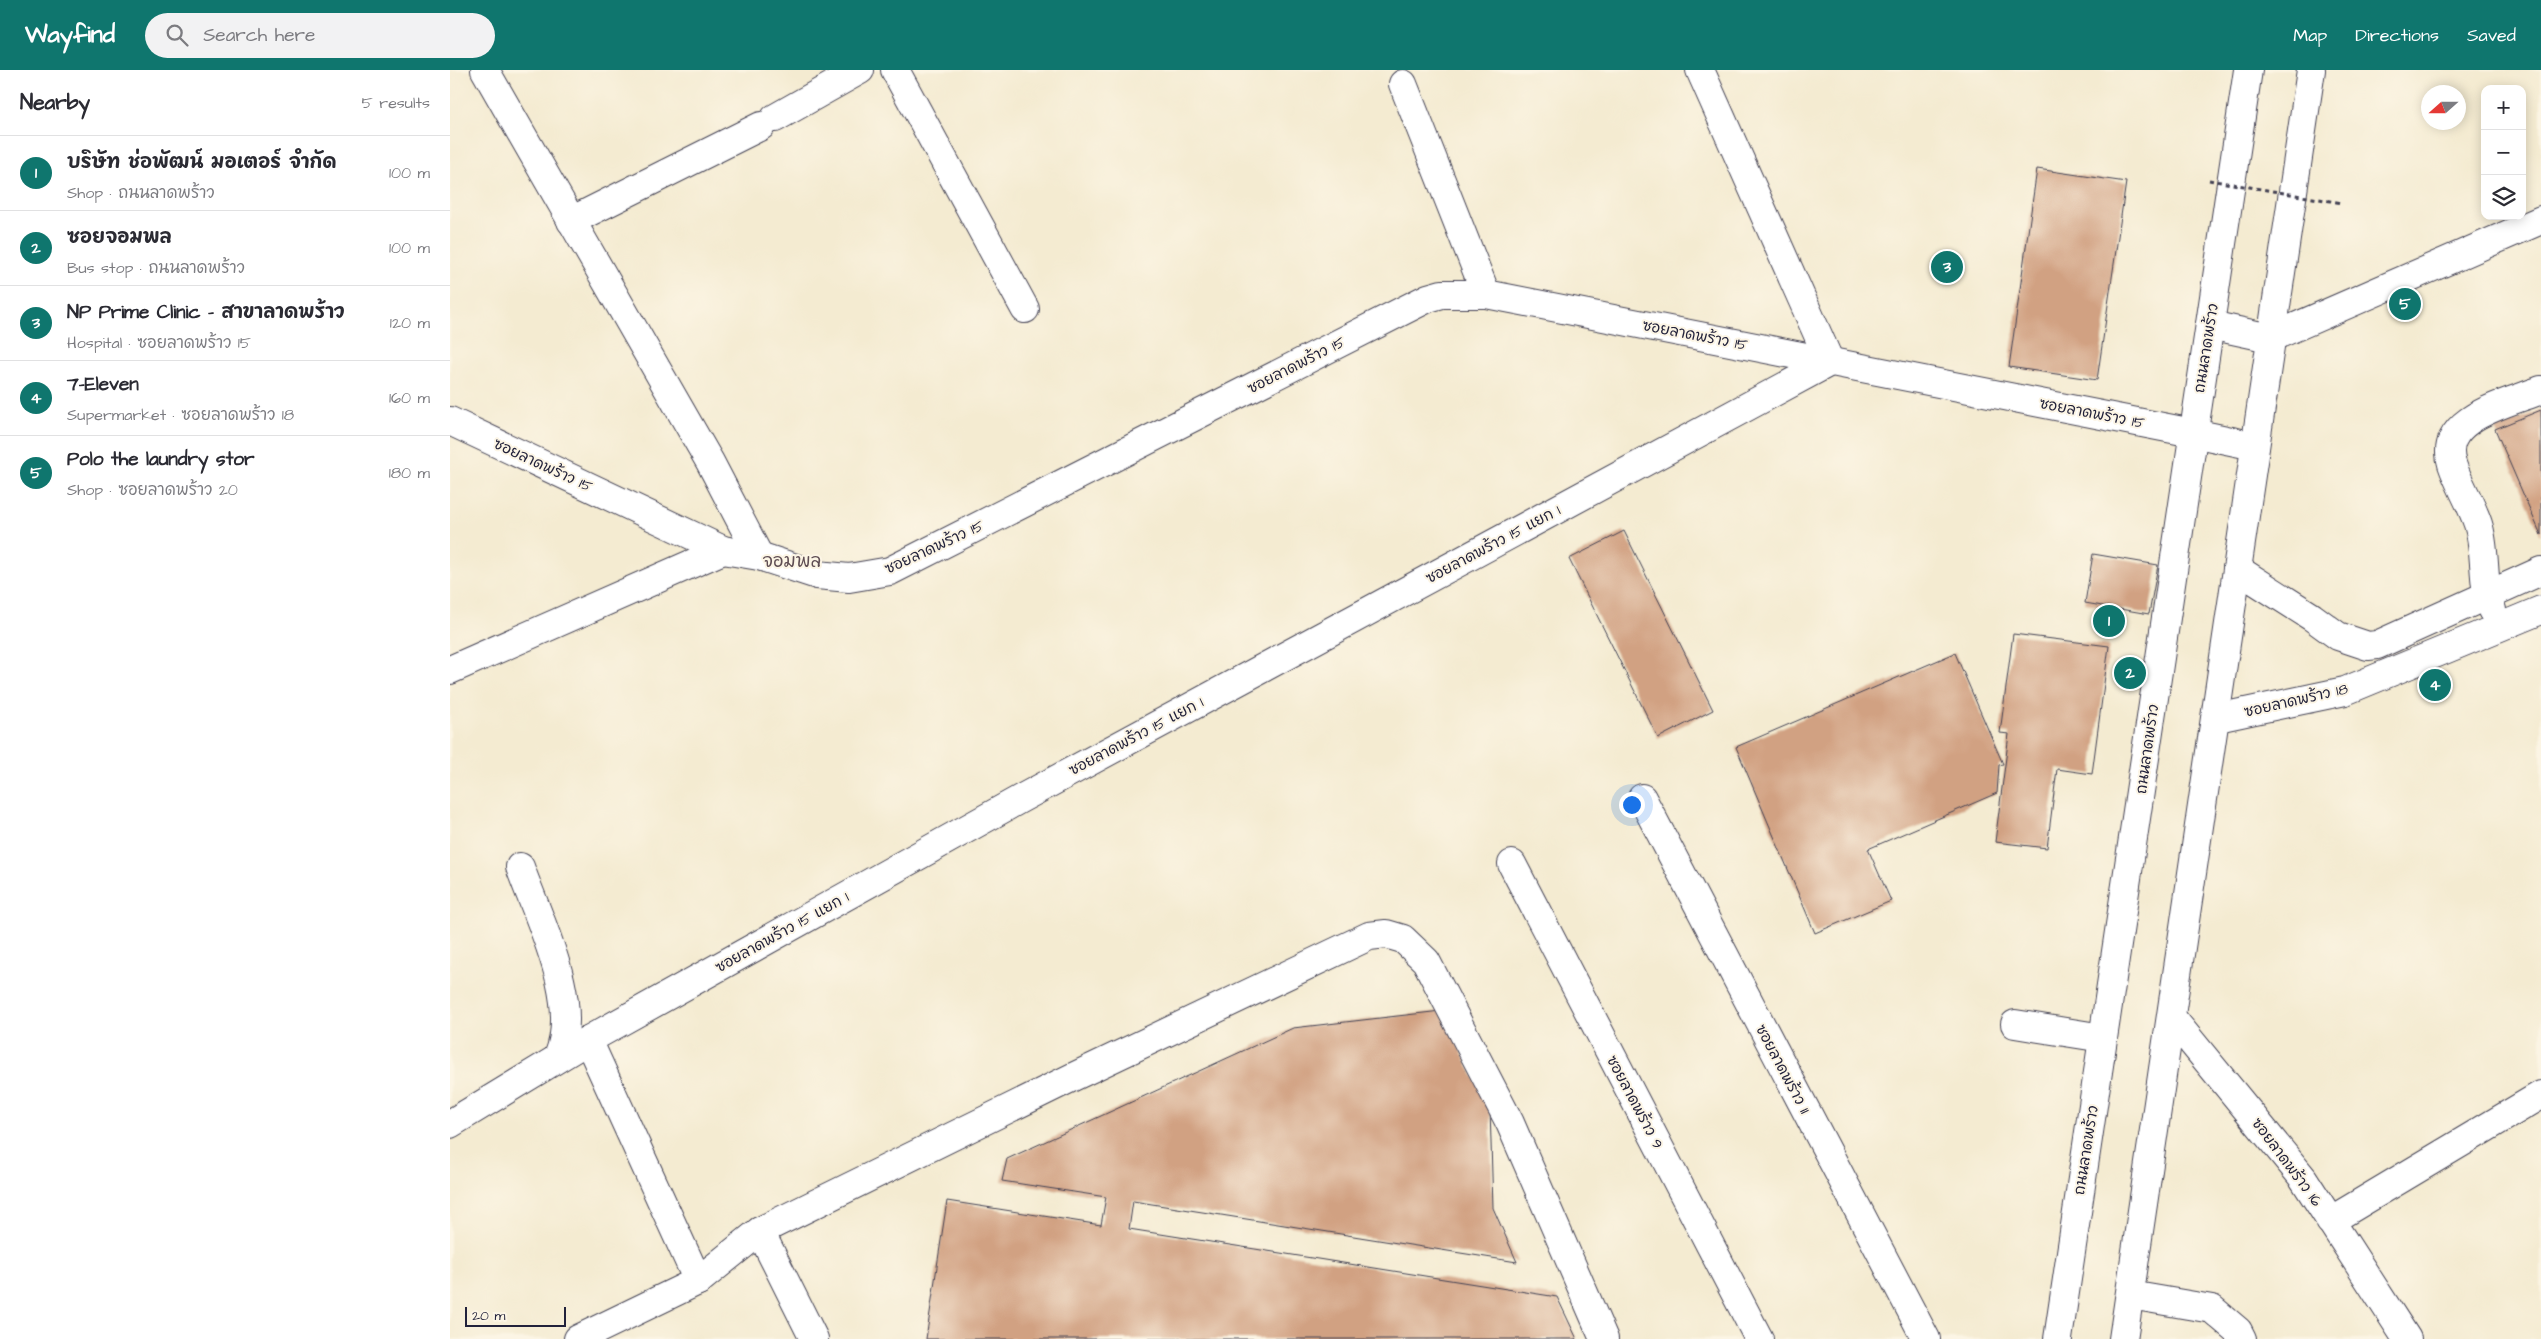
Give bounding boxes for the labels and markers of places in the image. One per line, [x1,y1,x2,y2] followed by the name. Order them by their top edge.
[1931,248,1963,286] pin: 3
[2389,285,2421,323] pin: 5
[2093,602,2125,640] pin: 1
[2114,654,2146,692] pin: 2
[2419,666,2451,704] pin: 4

